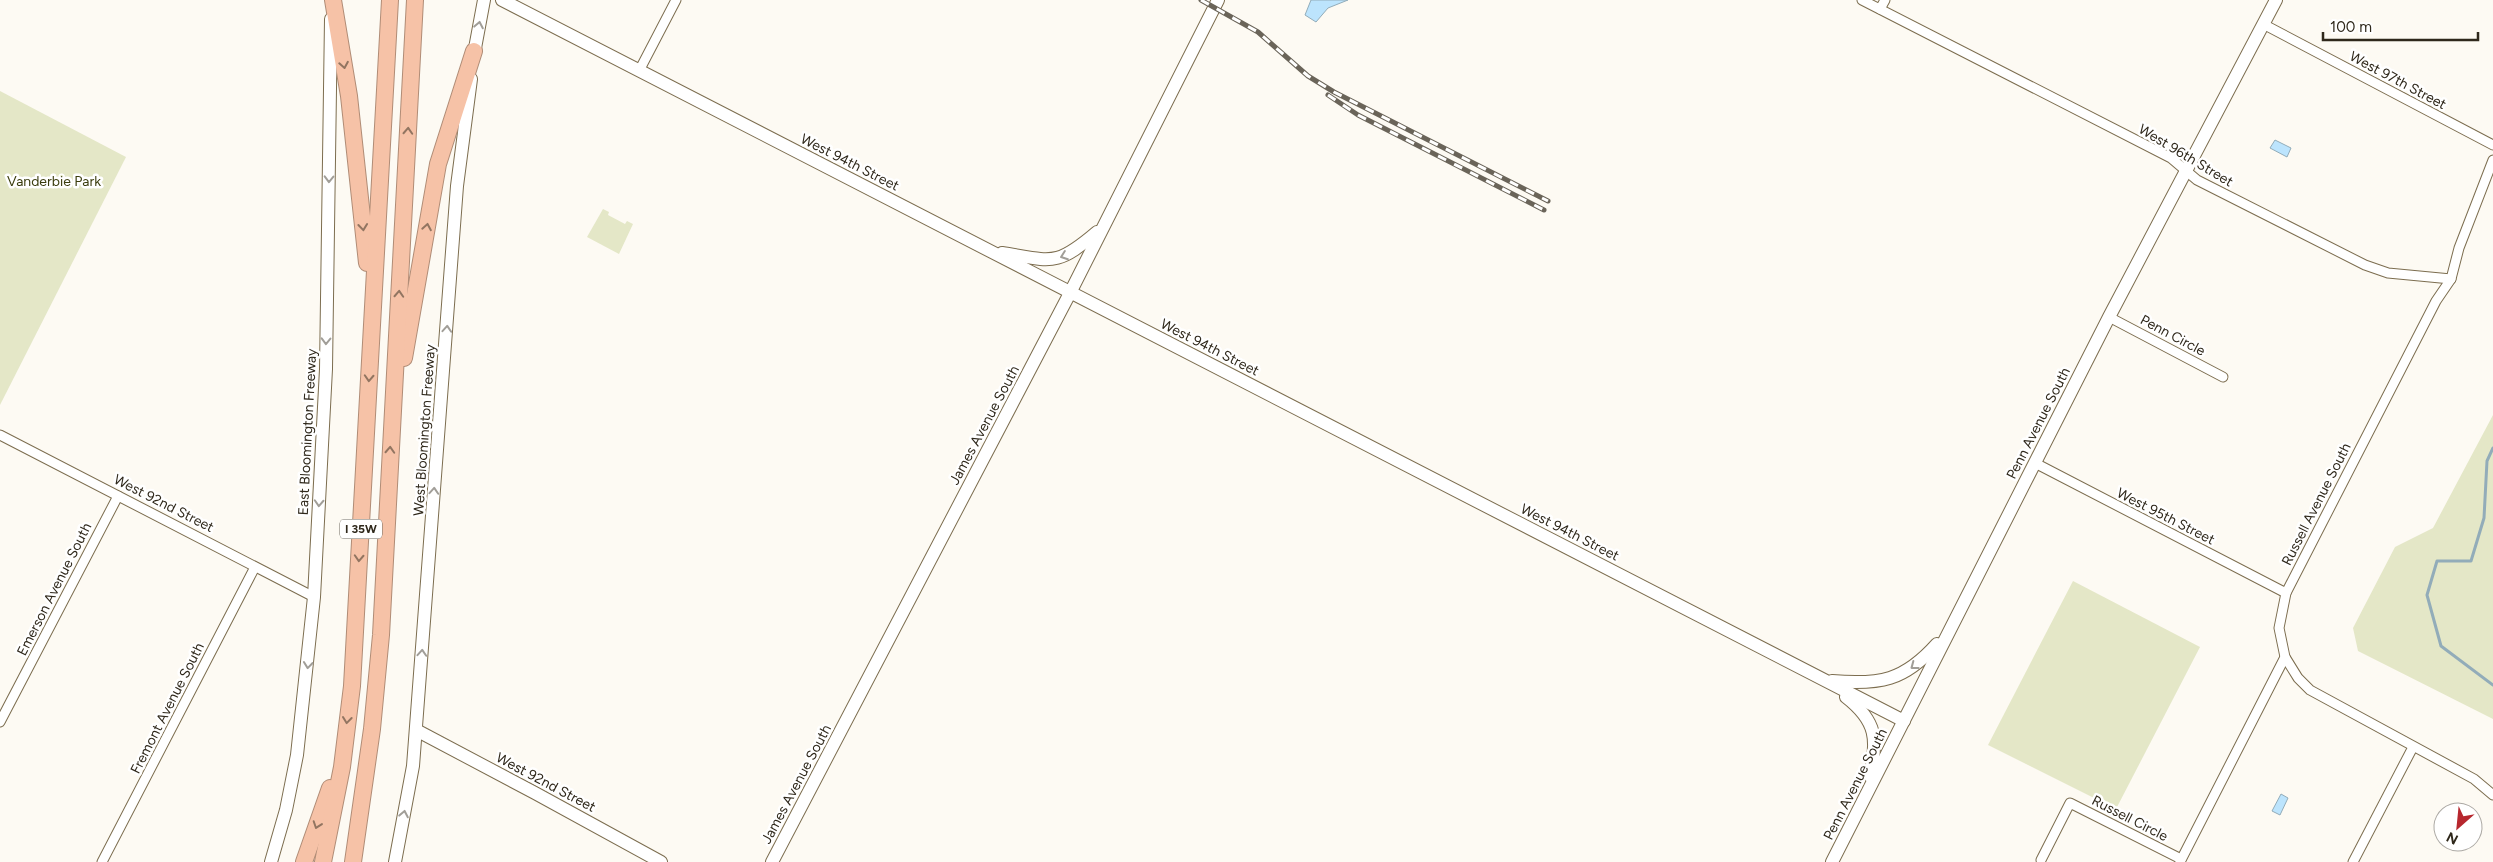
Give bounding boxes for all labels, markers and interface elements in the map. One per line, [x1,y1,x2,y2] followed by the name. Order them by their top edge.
[2323,10,2478,42] scale bar
[2330,18,2372,36] text: 100 m
[473,21,483,30] one-way arrow
[2347,48,2449,113] street label: West 97th Street
[338,61,348,70] one-way arrow
[2135,120,2236,190] street label: West 96th Street
[402,127,413,135] one-way arrow
[798,130,902,195] street label: West 94th Street
[7,173,101,190] park label: Vanderbie Park
[324,175,334,183] one-way arrow
[422,222,432,231] one-way arrow
[357,223,368,231] one-way arrow
[1061,250,1069,260] one-way arrow
[393,289,404,297] one-way arrow
[2137,311,2208,360] street label: Penn Circle
[1158,315,1262,380] street label: West 94th Street
[441,324,452,332] one-way arrow
[321,338,331,345] one-way arrow
[410,343,439,516] street label: West Bloomington Freeway
[295,348,320,516] street label: East Bloomington Freeway
[946,363,1023,488] street label: James Avenue South
[2003,364,2074,482] street label: Penn Avenue South
[363,374,374,382] one-way arrow
[2278,440,2355,568] street label: Russell Avenue South
[385,446,396,454] one-way arrow
[111,471,217,536] street label: West 92nd Street
[2114,484,2218,548] street label: West 95th Street
[429,487,440,495] one-way arrow
[313,500,324,508] one-way arrow
[1518,500,1622,565] street label: West 94th Street
[14,520,95,659] street label: Emerson Avenue South
[340,520,382,538] road number: I 35W
[354,554,365,562] one-way arrow
[127,640,208,777] street label: Fremont Avenue South
[416,649,427,657] one-way arrow
[1910,660,1920,669] one-way arrow
[303,662,314,670] one-way arrow
[342,716,353,724] one-way arrow
[758,722,835,847] street label: James Avenue South
[1820,725,1891,843] street label: Penn Avenue South
[493,749,598,816] street label: West 92nd Street
[2089,792,2171,845] street label: Russell Circle
[2433,802,2483,852] north arrow
[399,810,409,819] one-way arrow
[313,820,323,829] one-way arrow
[2444,828,2461,848] text: N

